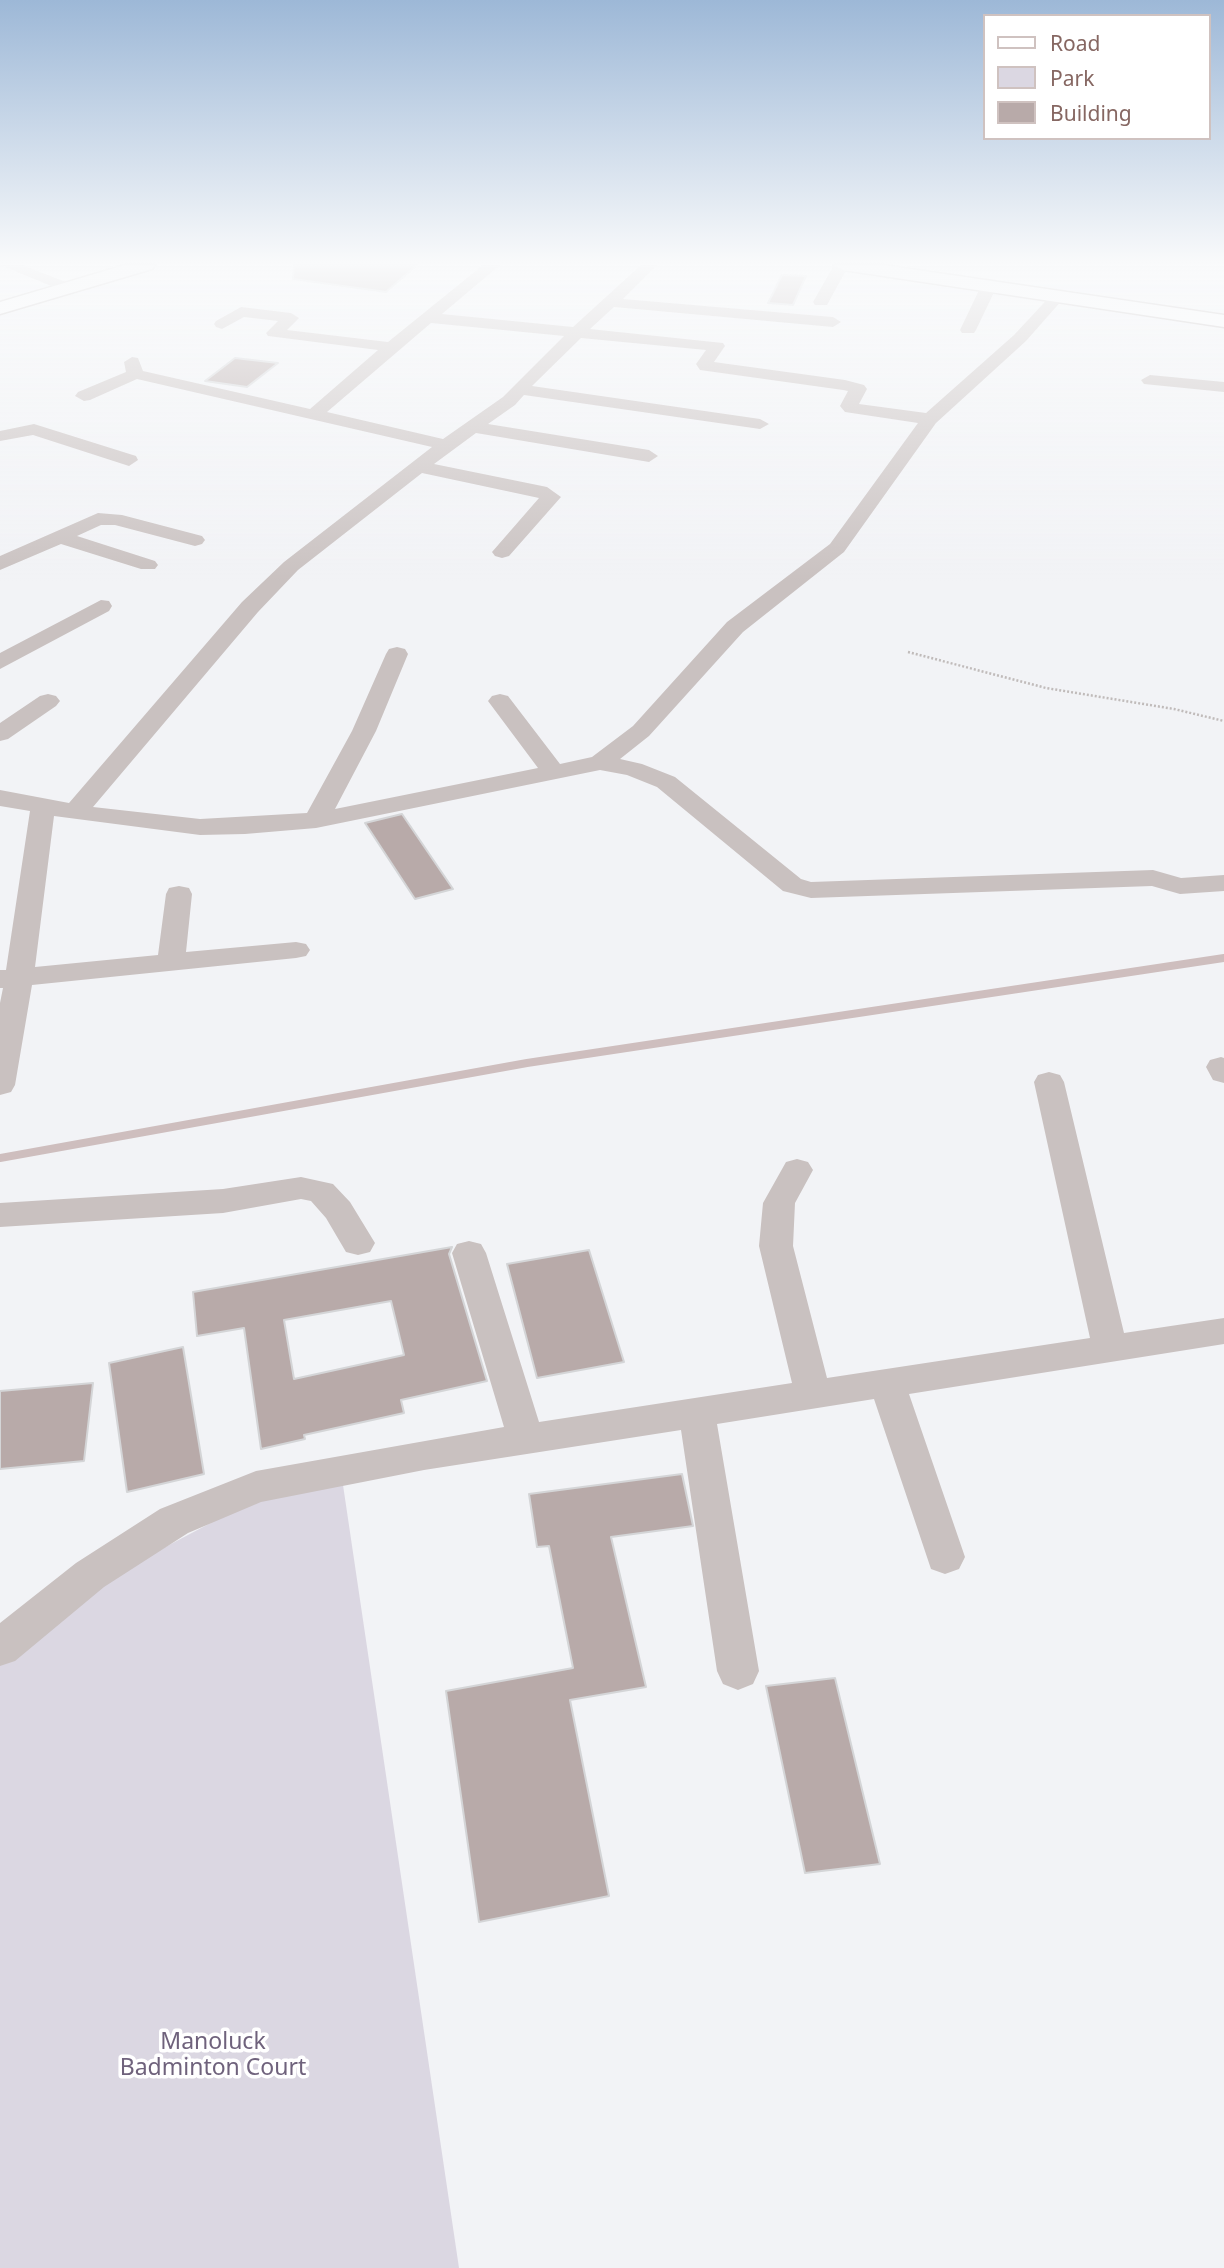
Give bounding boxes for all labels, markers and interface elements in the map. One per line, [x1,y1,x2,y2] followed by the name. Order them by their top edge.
[982,14,1210,140] legend
[1050,29,1100,57] text: Road
[1050,64,1094,92] text: Park
[1050,99,1132,127] text: Building
[120,2028,306,2082] park label: Manoluck Badminton Court

